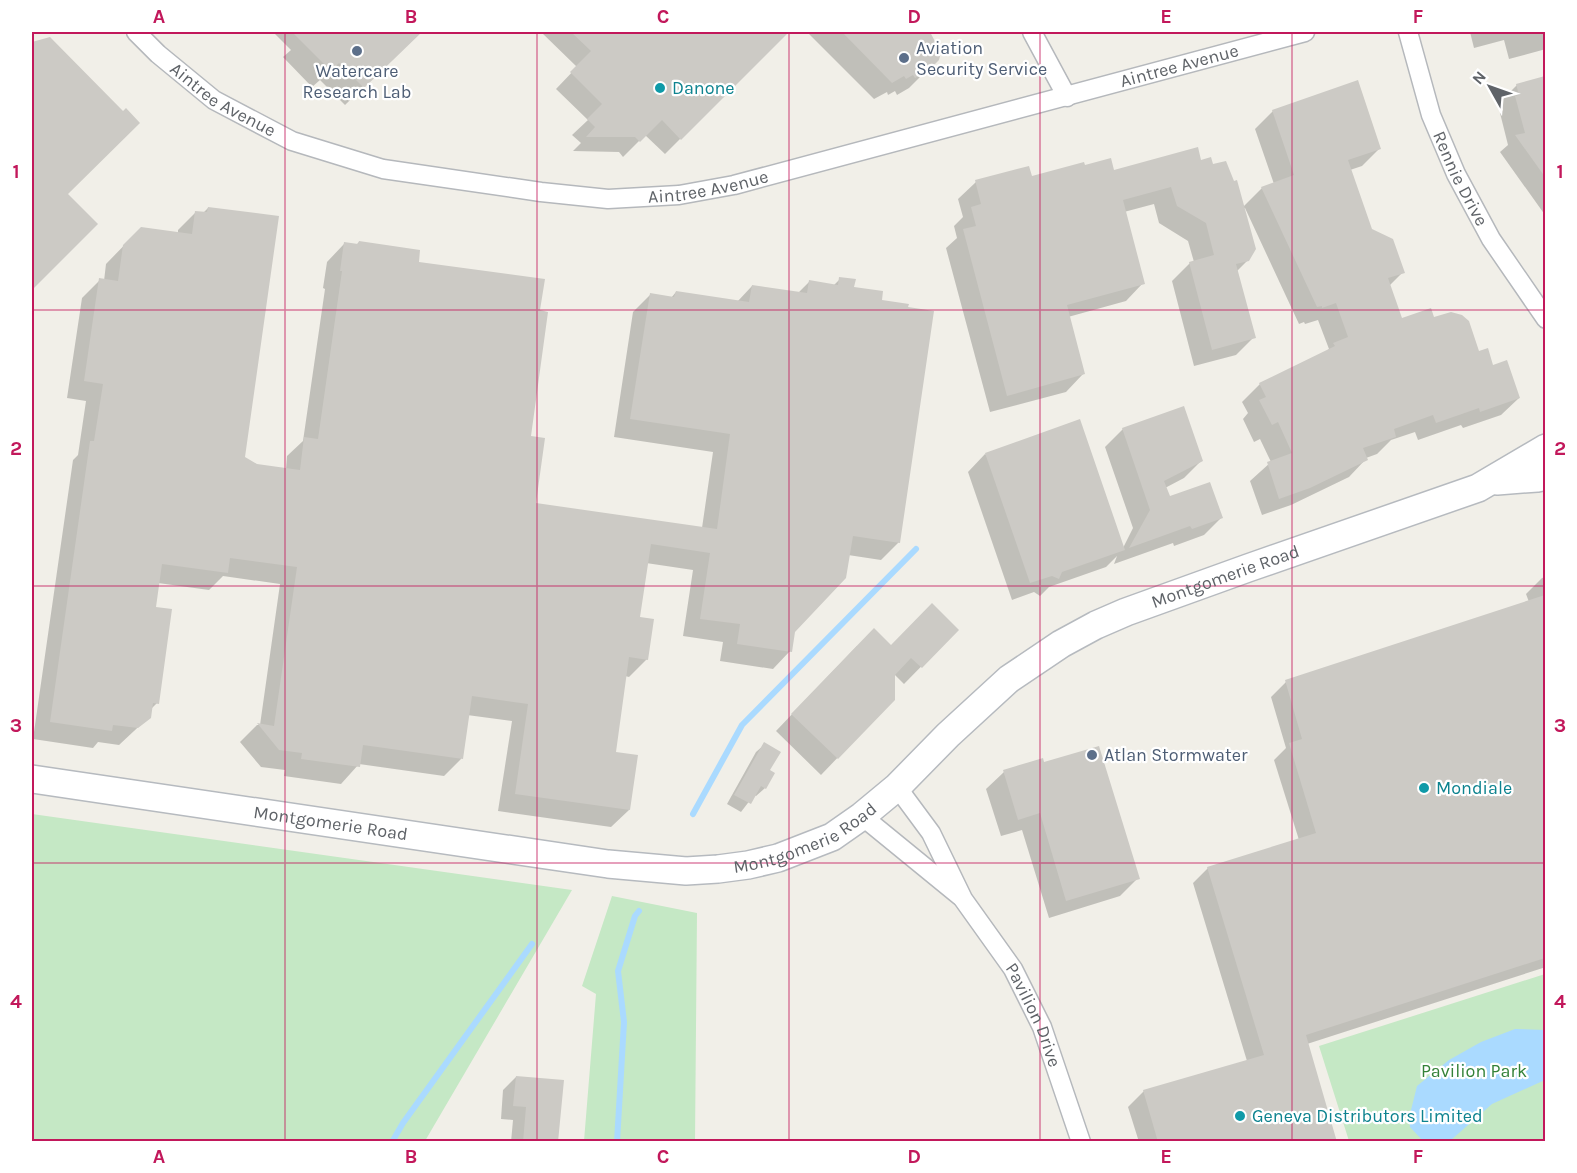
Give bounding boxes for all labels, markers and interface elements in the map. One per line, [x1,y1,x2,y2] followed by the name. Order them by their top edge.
[153,5,166,28] text: A
[405,5,417,28] text: B
[657,5,669,28] text: C
[907,5,921,28] text: D
[1160,5,1172,28] text: E
[1413,5,1424,28] text: F
[916,37,1047,80] place label: Aviation Security Service
[1118,39,1241,92] street label: Aintree Avenue
[350,44,364,58] marker: Watercare Research Lab
[897,51,911,65] marker: Aviation Security Service
[1460,57,1520,117] north arrow
[166,58,280,142] street label: Aintree Avenue
[303,60,411,103] place label: Watercare Research Lab
[1468,67,1490,88] text: N
[672,77,735,99] place label: Danone
[653,81,667,95] marker: Danone
[1428,128,1493,230] street label: Rennie Drive
[12,160,20,183] text: 1
[1556,160,1564,183] text: 1
[647,165,771,208] street label: Aintree Avenue
[10,437,22,460] text: 2
[1554,437,1566,460] text: 2
[1148,540,1302,613] street label: Montgomerie Road
[10,714,22,737] text: 3
[1554,714,1566,737] text: 3
[1104,744,1248,766] place label: Atlan Stormwater
[1085,748,1099,762] marker: Atlan Stormwater
[1436,777,1512,799] place label: Mondiale
[1417,781,1431,795] marker: Mondiale
[732,798,881,878] street label: Montgomerie Road
[252,801,409,845] street label: Montgomerie Road
[1001,958,1066,1070] street label: Pavilion Drive
[10,990,22,1013] text: 4
[1554,990,1566,1013] text: 4
[1421,1060,1527,1082] park label: Pavilion Park
[1252,1105,1483,1127] place label: Geneva Distributors Limited
[1233,1109,1247,1123] marker: Geneva Distributors Limited
[153,1145,166,1168] text: A
[405,1145,417,1168] text: B
[657,1145,669,1168] text: C
[907,1145,921,1168] text: D
[1160,1145,1172,1168] text: E
[1413,1145,1424,1168] text: F

